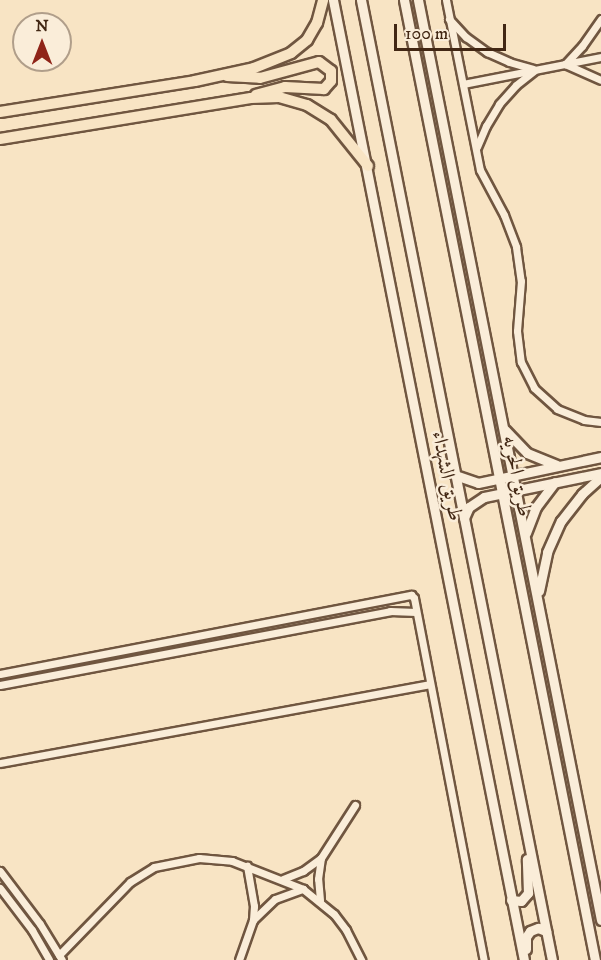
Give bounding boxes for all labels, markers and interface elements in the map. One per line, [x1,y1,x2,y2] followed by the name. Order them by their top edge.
[12,12,72,72] north arrow
[397,12,510,50] scale bar
[35,16,49,36] text: N
[405,23,448,45] text: 100 m
[426,429,468,523] street label: طريق الشهداء
[497,433,537,519] street label: طريق الحريه

